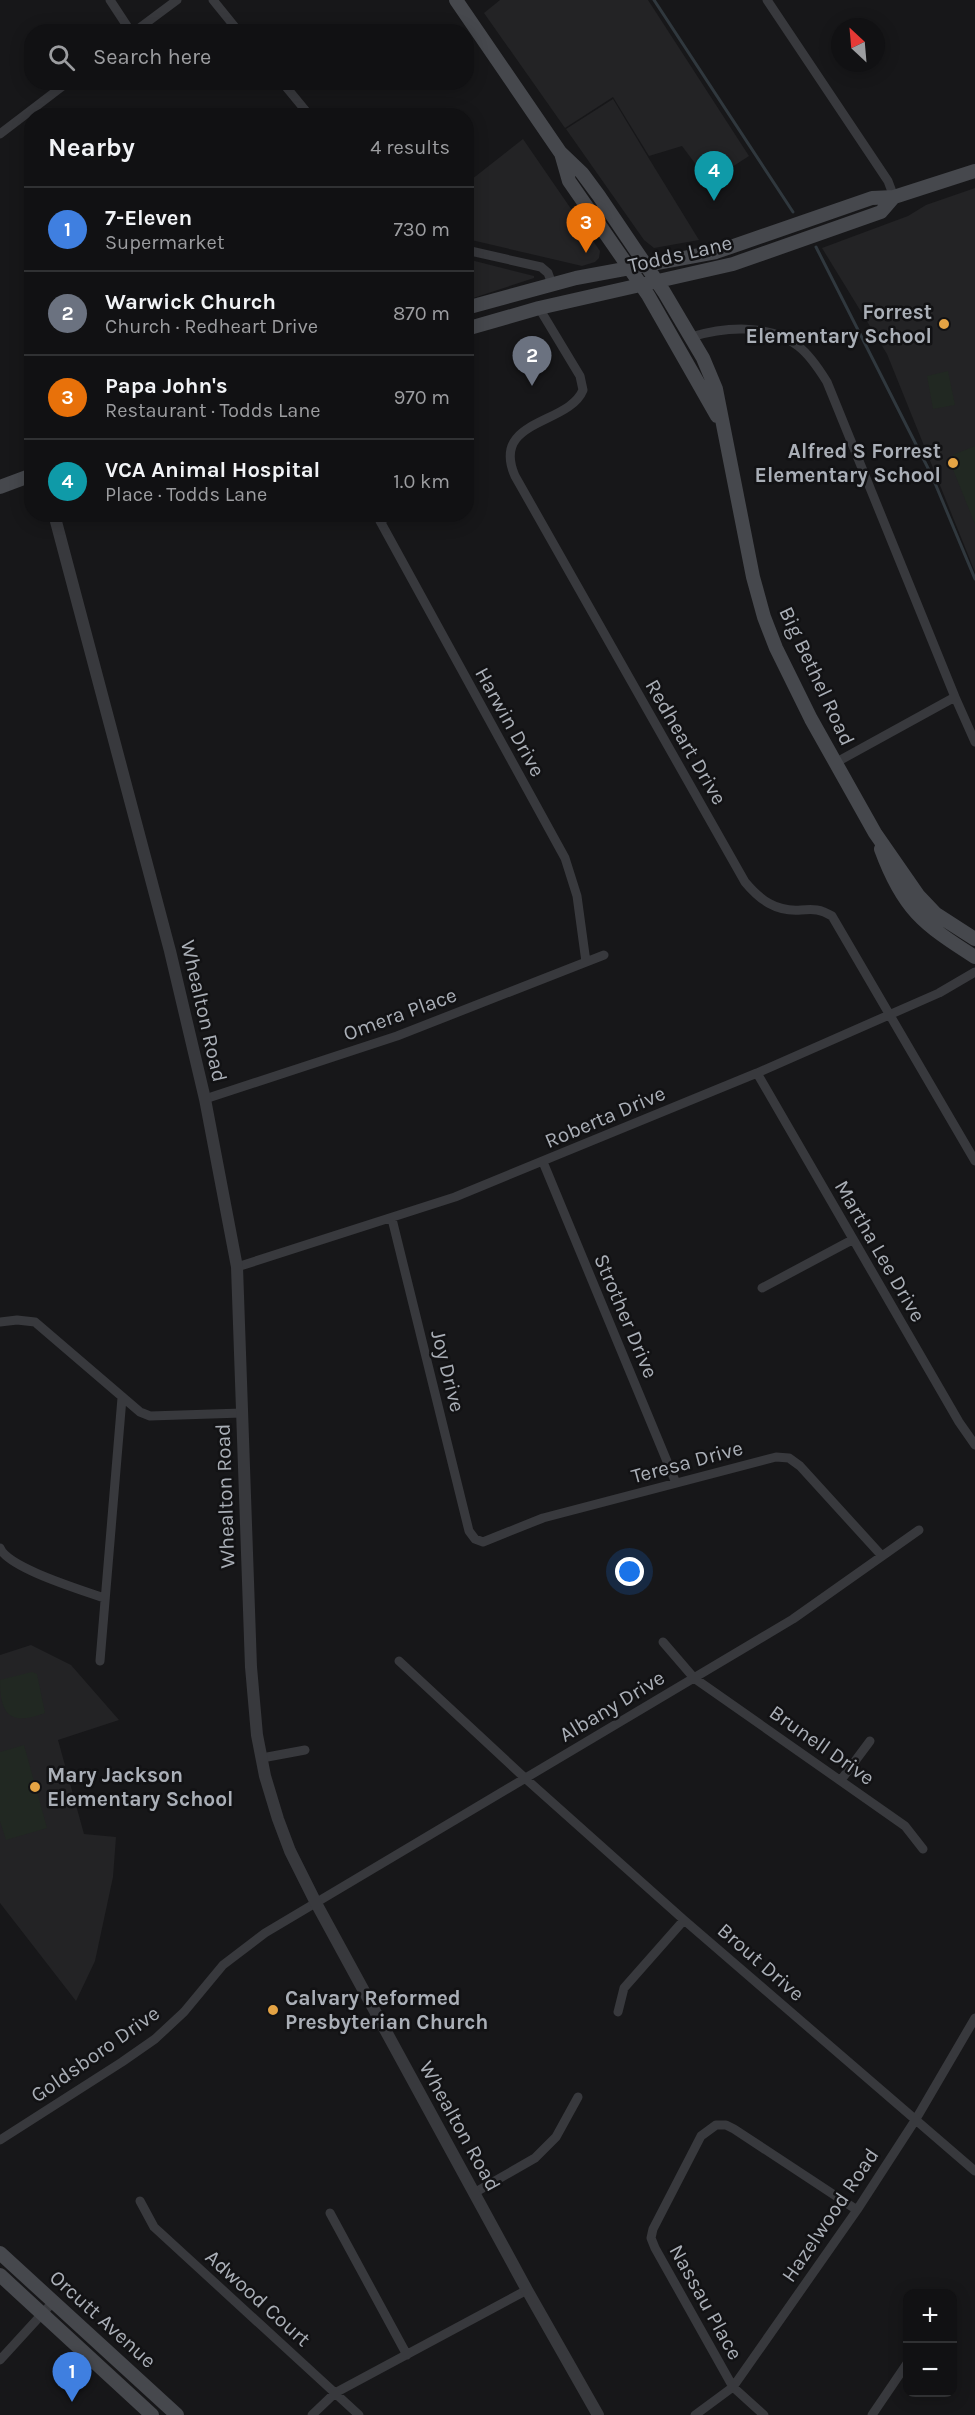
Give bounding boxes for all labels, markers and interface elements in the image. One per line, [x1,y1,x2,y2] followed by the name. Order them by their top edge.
[831,18,885,72] north arrow
[24,24,474,90] search box
[45,41,78,74] icon: search
[93,44,211,70] text: Search here
[48,132,135,163] text: Nearby
[370,136,450,159] text: 4 results
[694,152,734,201] pin: 4
[566,204,606,253] pin: 3
[105,205,192,231] text: 7-Eleven
[64,218,71,241] text: 1
[393,218,450,241] text: 730 m
[626,230,734,278] street label: Todds Lane
[105,231,224,254] text: Supermarket
[105,289,276,315] text: Warwick Church
[746,300,932,348] place label: Forrest Elementary School
[61,302,74,325] text: 2
[393,302,450,325] text: 870 m
[105,315,318,338] text: Church · Redheart Drive
[937,317,951,331] marker: Forrest Elementary School
[512,336,552,386] pin: 2
[105,373,228,399] text: Papa John's
[61,386,74,409] text: 3
[394,386,450,409] text: 970 m
[105,399,321,422] text: Restaurant · Todds Lane
[755,439,941,487] place label: Alfred S Forrest Elementary School
[946,456,960,470] marker: Alfred S Forrest Elementary School
[105,457,320,483] text: VCA Animal Hospital
[62,470,73,493] text: 4
[393,470,450,493] text: 1.0 km
[105,483,267,506] text: Place · Todds Lane
[774,603,860,749] street label: Big Bethel Road
[470,663,550,781] street label: Harwin Drive
[640,675,732,809] street label: Redheart Drive
[176,938,232,1084] street label: Whealton Road
[340,982,460,1046] street label: Omera Place
[541,1081,669,1153] street label: Roberta Drive
[830,1176,930,1326] street label: Martha Lee Drive
[589,1250,663,1382] street label: Strother Drive
[426,1327,470,1415] street label: Joy Drive
[210,1423,240,1569] street label: Whealton Road
[628,1436,746,1488] street label: Teresa Drive
[615,1557,644,1586] your location
[555,1665,669,1747] street label: Albany Drive
[765,1700,879,1790] street label: Brunell Drive
[47,1763,233,1811] place label: Mary Jackson Elementary School
[28,1780,42,1794] marker: Mary Jackson Elementary School
[713,1918,809,2006] street label: Brout Drive
[285,1986,488,2034] place label: Calvary Reformed Presbyterian Church
[26,2001,164,2107] street label: Goldsboro Drive
[266,2003,280,2017] marker: Calvary Reformed Presbyterian Church
[414,2057,506,2195] street label: Whealton Road
[776,2144,884,2286] street label: Hazelwood Road
[664,2240,748,2364] street label: Nassau Place
[201,2245,315,2351] street label: Adwood Court
[45,2265,161,2373] street label: Orcutt Avenue
[903,2289,957,2397] map controls
[903,2289,957,2343] button: +
[903,2343,957,2397] button: −
[52,2352,92,2402] pin: 1

